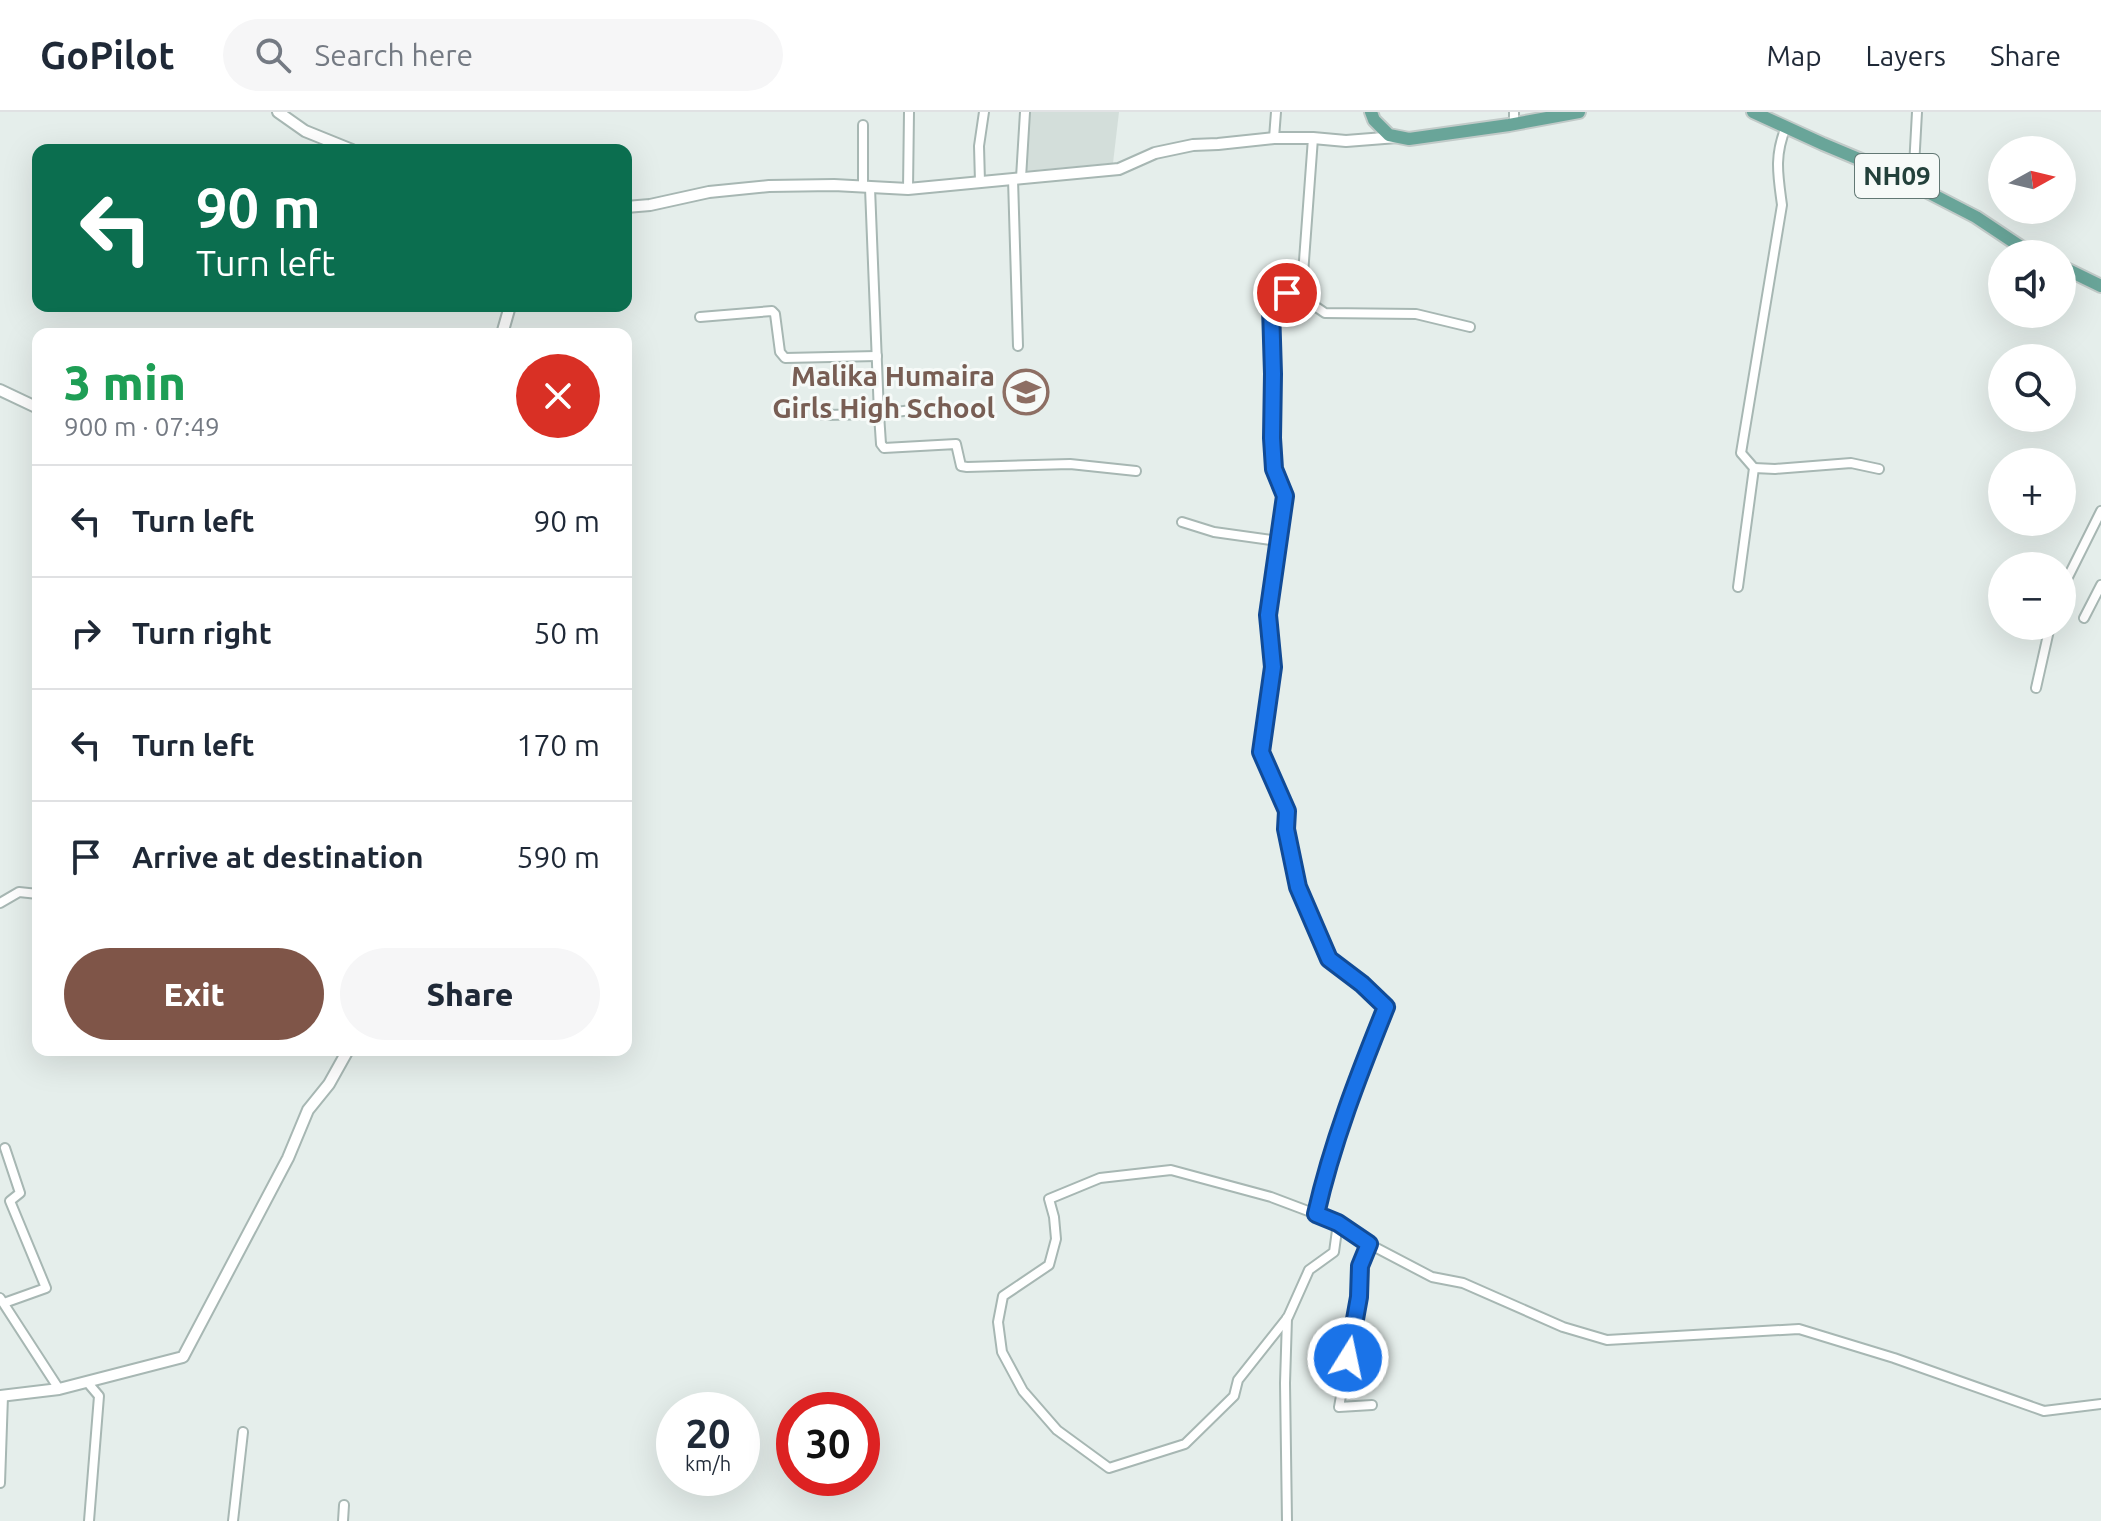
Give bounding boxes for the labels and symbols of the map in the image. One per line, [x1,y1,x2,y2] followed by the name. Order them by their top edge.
[1988,136,2076,224] north arrow
[1855,154,1939,198] road number: NH09
[1253,259,1321,327] pin
[772,360,995,423] place label: Malika Humaira Girls High School
[1002,368,1050,416] school or university icon: Malika Humaira Girls High School
[1306,1316,1390,1400] position arrow
[776,1392,880,1496] speed limit sign: 30

